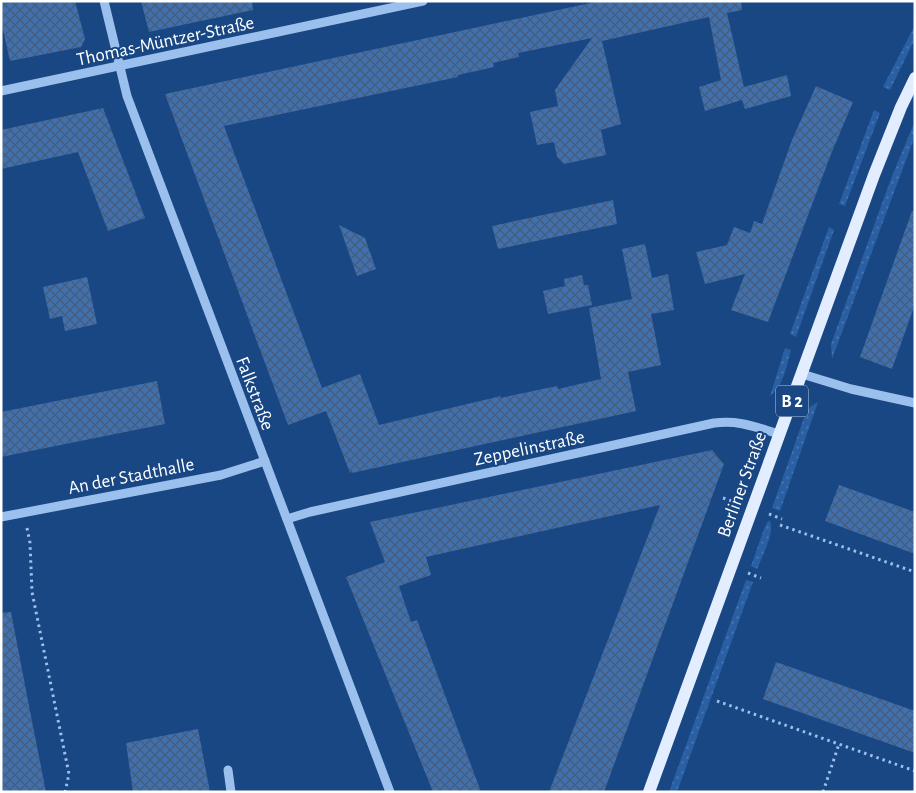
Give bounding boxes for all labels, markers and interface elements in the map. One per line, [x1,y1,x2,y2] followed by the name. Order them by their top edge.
[75,13,256,70] street label: Thomas-Müntzer-Straße
[232,354,277,433] street label: Falkstraße
[776,386,808,416] road number: B 2
[472,427,586,469] street label: Zeppelinstraße
[714,429,770,540] street label: Berliner Straße
[67,455,196,498] street label: An der Stadthalle

